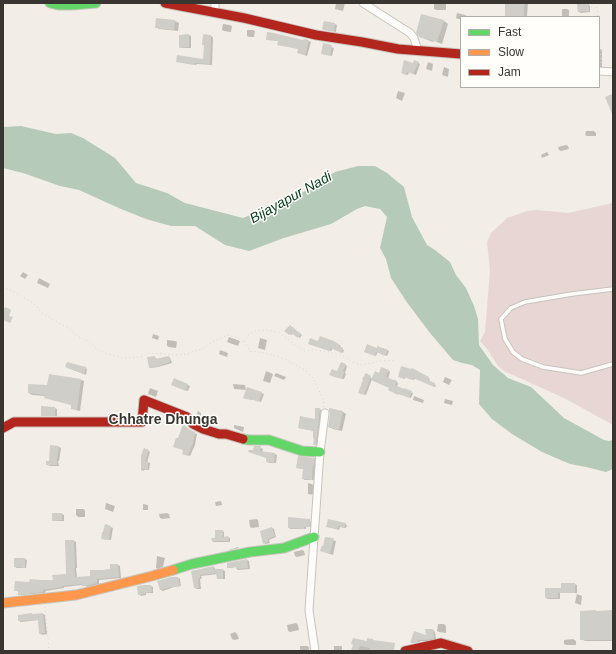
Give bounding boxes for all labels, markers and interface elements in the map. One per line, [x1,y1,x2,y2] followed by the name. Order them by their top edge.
[460,16,600,88] legend
[498,25,521,39] text: Fast
[498,45,524,59] text: Slow
[498,65,521,79] text: Jam
[247,169,335,227] water label: Bijayapur Nadi
[109,412,217,428] district label: Chhatre Dhunga

